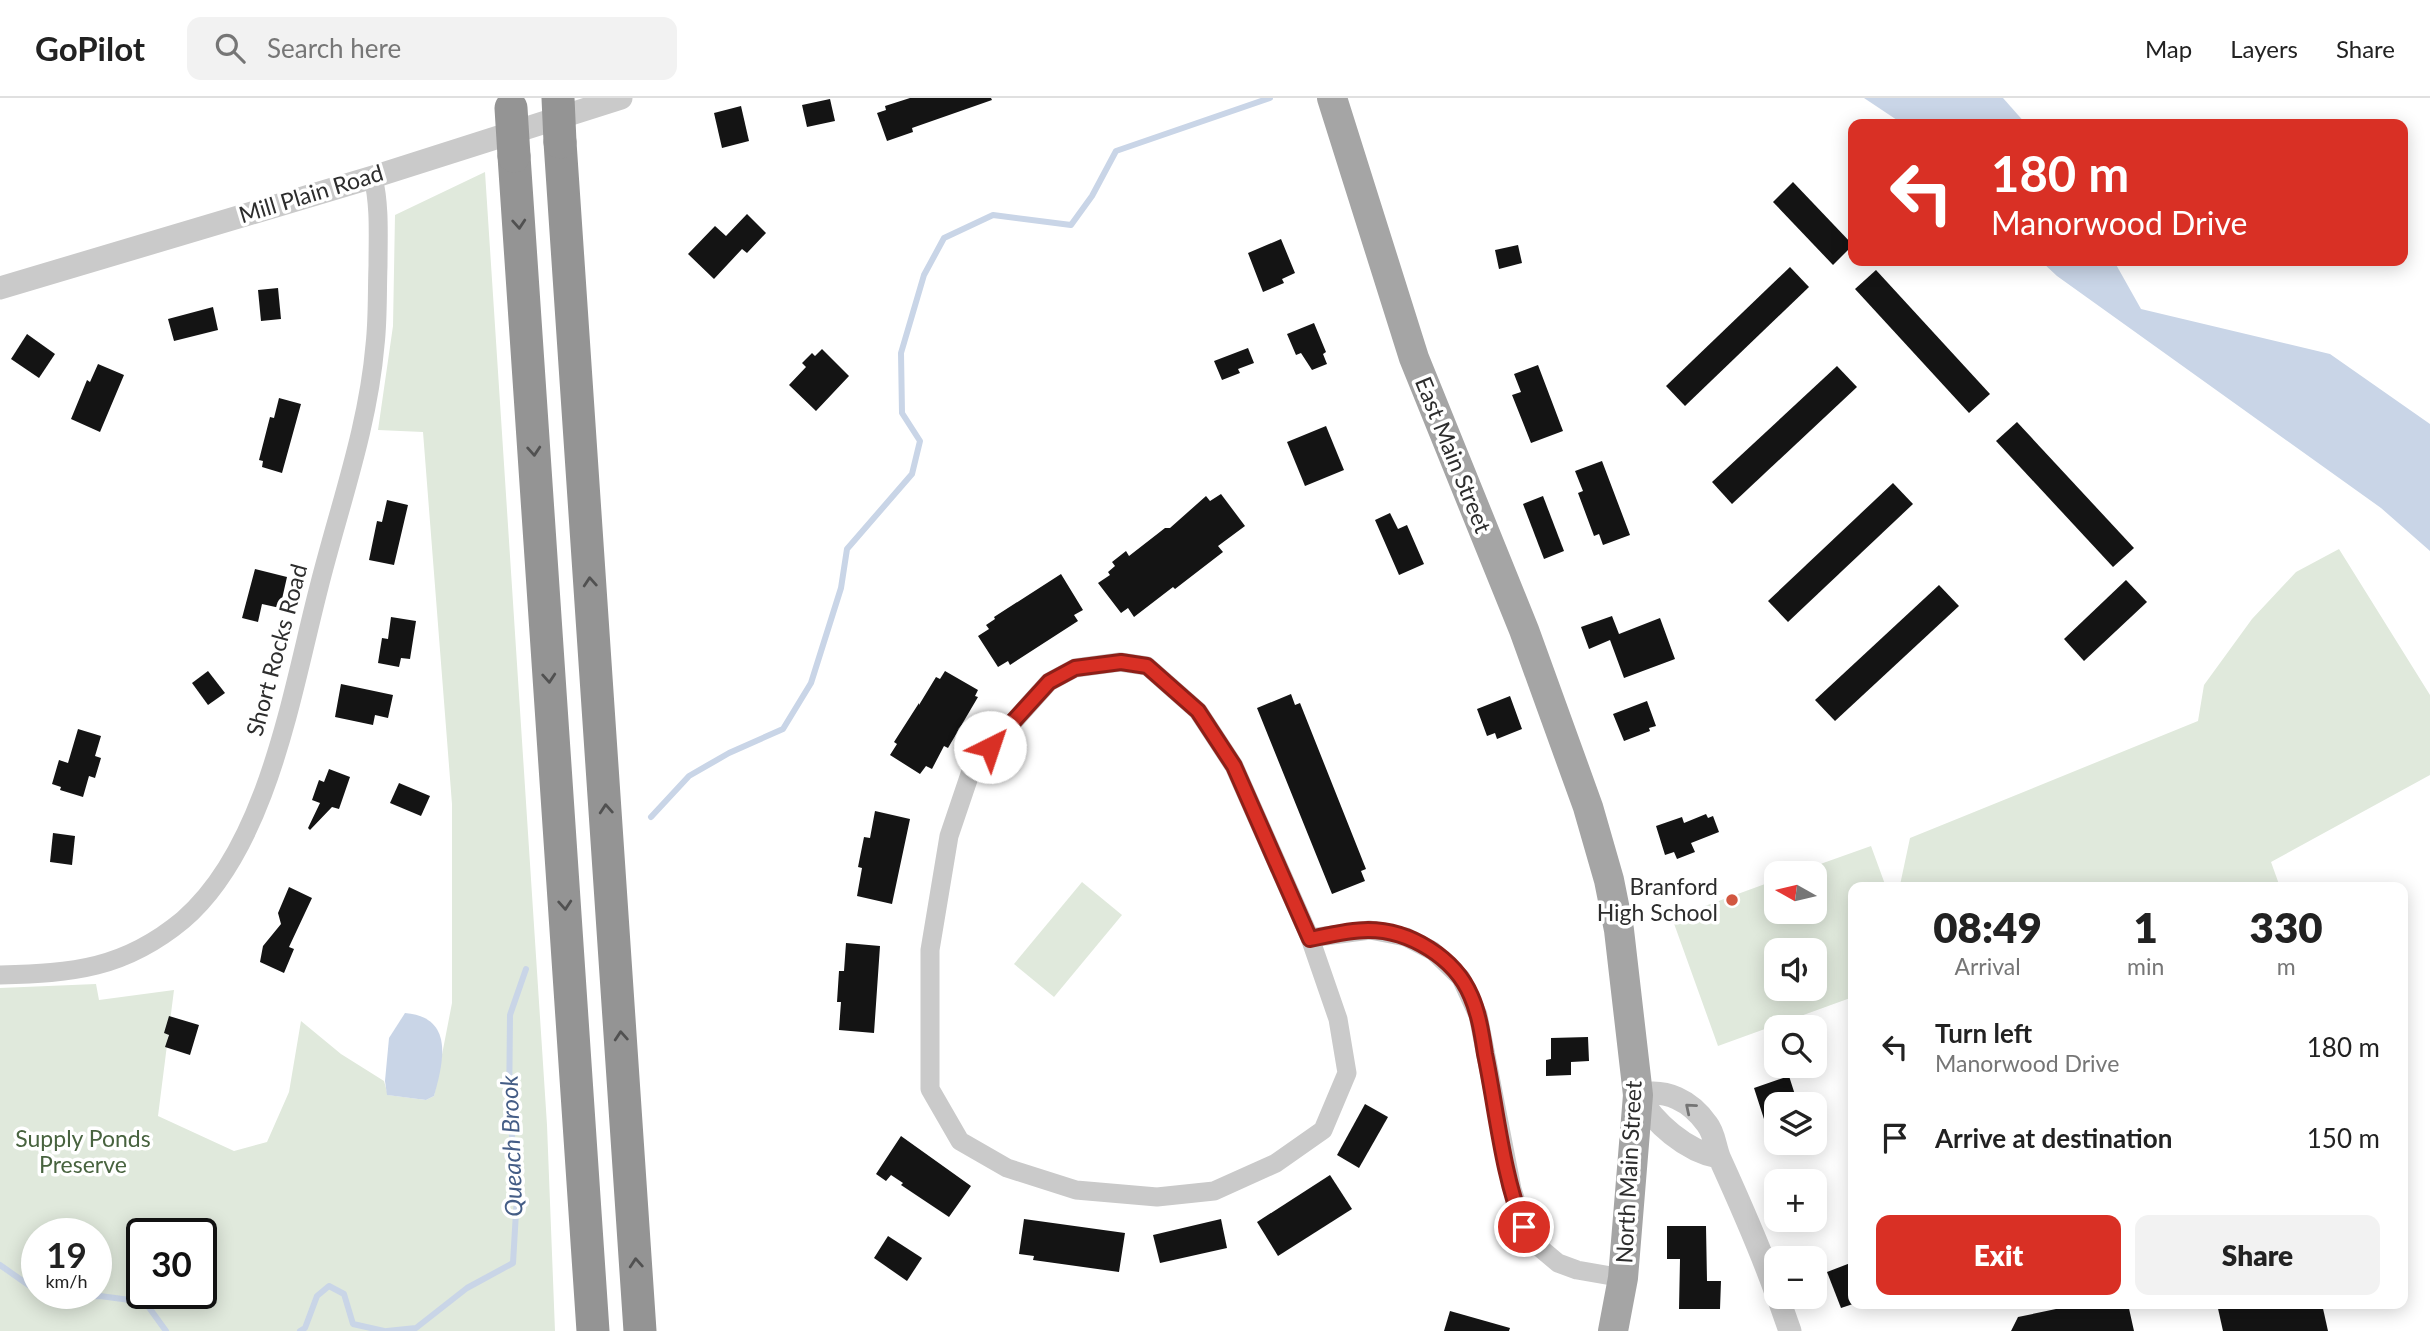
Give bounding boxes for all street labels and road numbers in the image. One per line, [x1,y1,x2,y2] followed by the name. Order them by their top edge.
[235,158,386,228] street label: Mill Plain Road
[1410,372,1498,537] street label: East Main Street
[240,561,312,739] street label: Short Rocks Road
[1609,1079,1647,1264] street label: North Main Street

